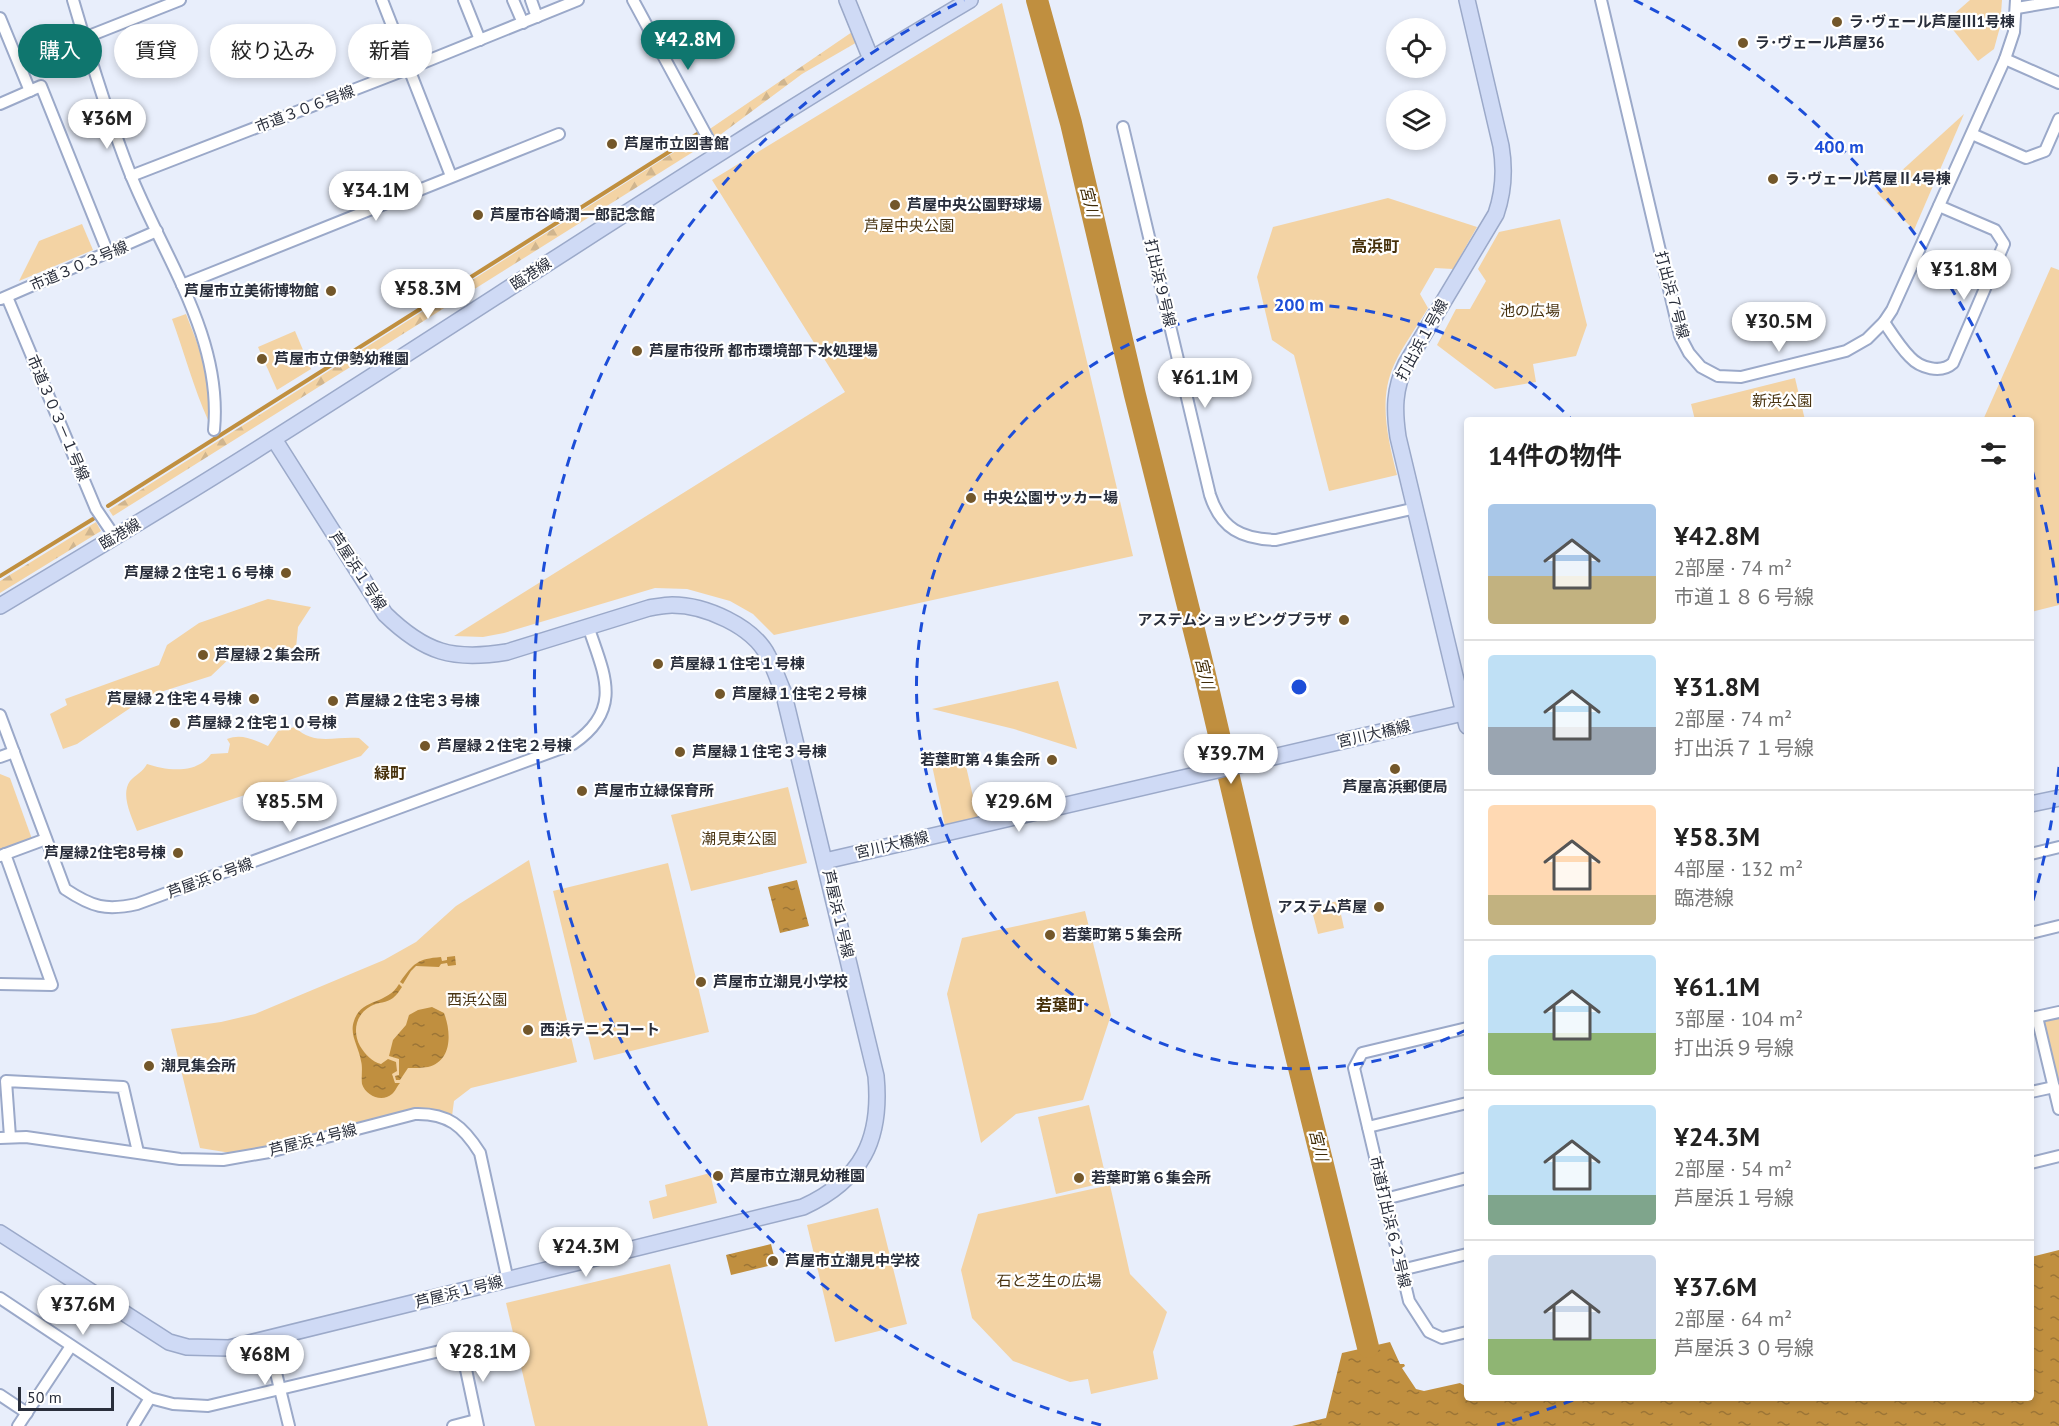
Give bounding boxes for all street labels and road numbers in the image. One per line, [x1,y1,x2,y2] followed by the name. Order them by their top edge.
[252,81,357,136] street label: 市道３０６号線
[27,236,131,295] street label: 市道３０３号線
[1141,237,1180,329] street label: 打出浜９号線
[1652,249,1693,341] street label: 打出浜７号線
[507,253,555,294] street label: 臨港線
[1391,296,1452,384] street label: 打出浜１号線
[23,352,94,484] street label: 市道３０３－１号線
[96,514,144,553] street label: 臨港線
[326,528,391,614] street label: 芦屋浜１号線
[1335,716,1413,751] street label: 宮川大橋線
[853,827,931,862] street label: 宮川大橋線
[164,853,255,902] street label: 芦屋浜６号線
[819,868,858,960] street label: 芦屋浜１号線
[267,1119,359,1160] street label: 芦屋浜４号線
[1366,1154,1415,1290] street label: 市道打出浜６２号線
[413,1271,505,1312] street label: 芦屋浜１号線

